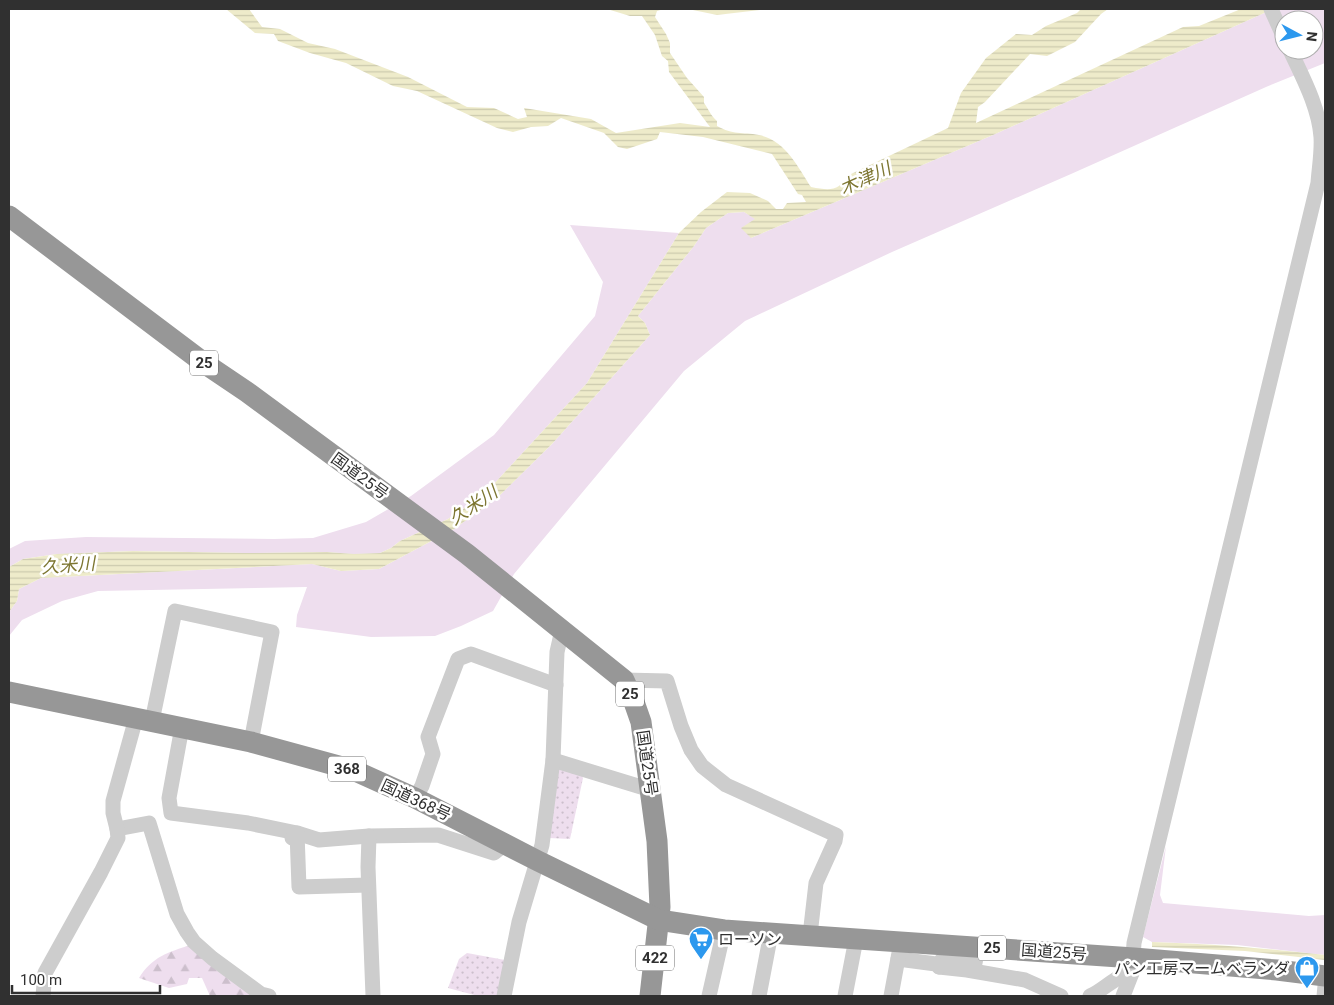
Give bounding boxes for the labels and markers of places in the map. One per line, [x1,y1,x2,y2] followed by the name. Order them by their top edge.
[688,926,714,960] supermarket icon: ローソン
[718,930,782,949] place label: ローソン
[1294,955,1320,989] shop icon: パン工房マームベランダ
[1114,959,1290,978] place label: パン工房マームベランダ

